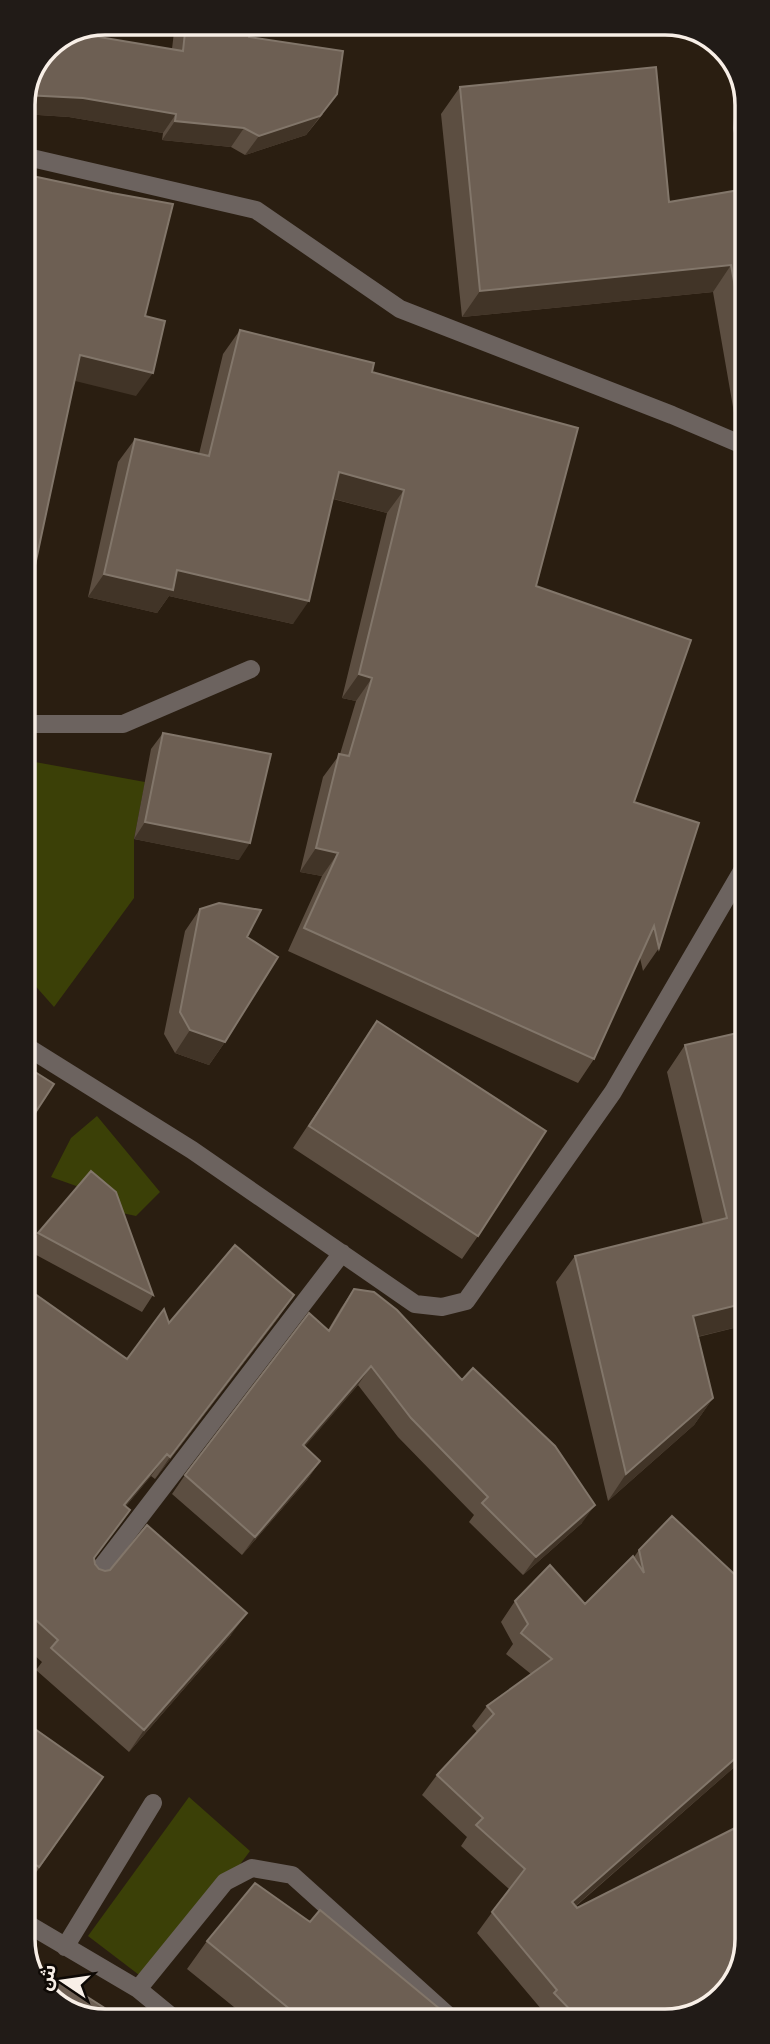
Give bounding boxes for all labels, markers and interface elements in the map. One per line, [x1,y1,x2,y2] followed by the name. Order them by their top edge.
[28,1946,98,2016] north arrow
[32,1962,61,1993] text: ش

